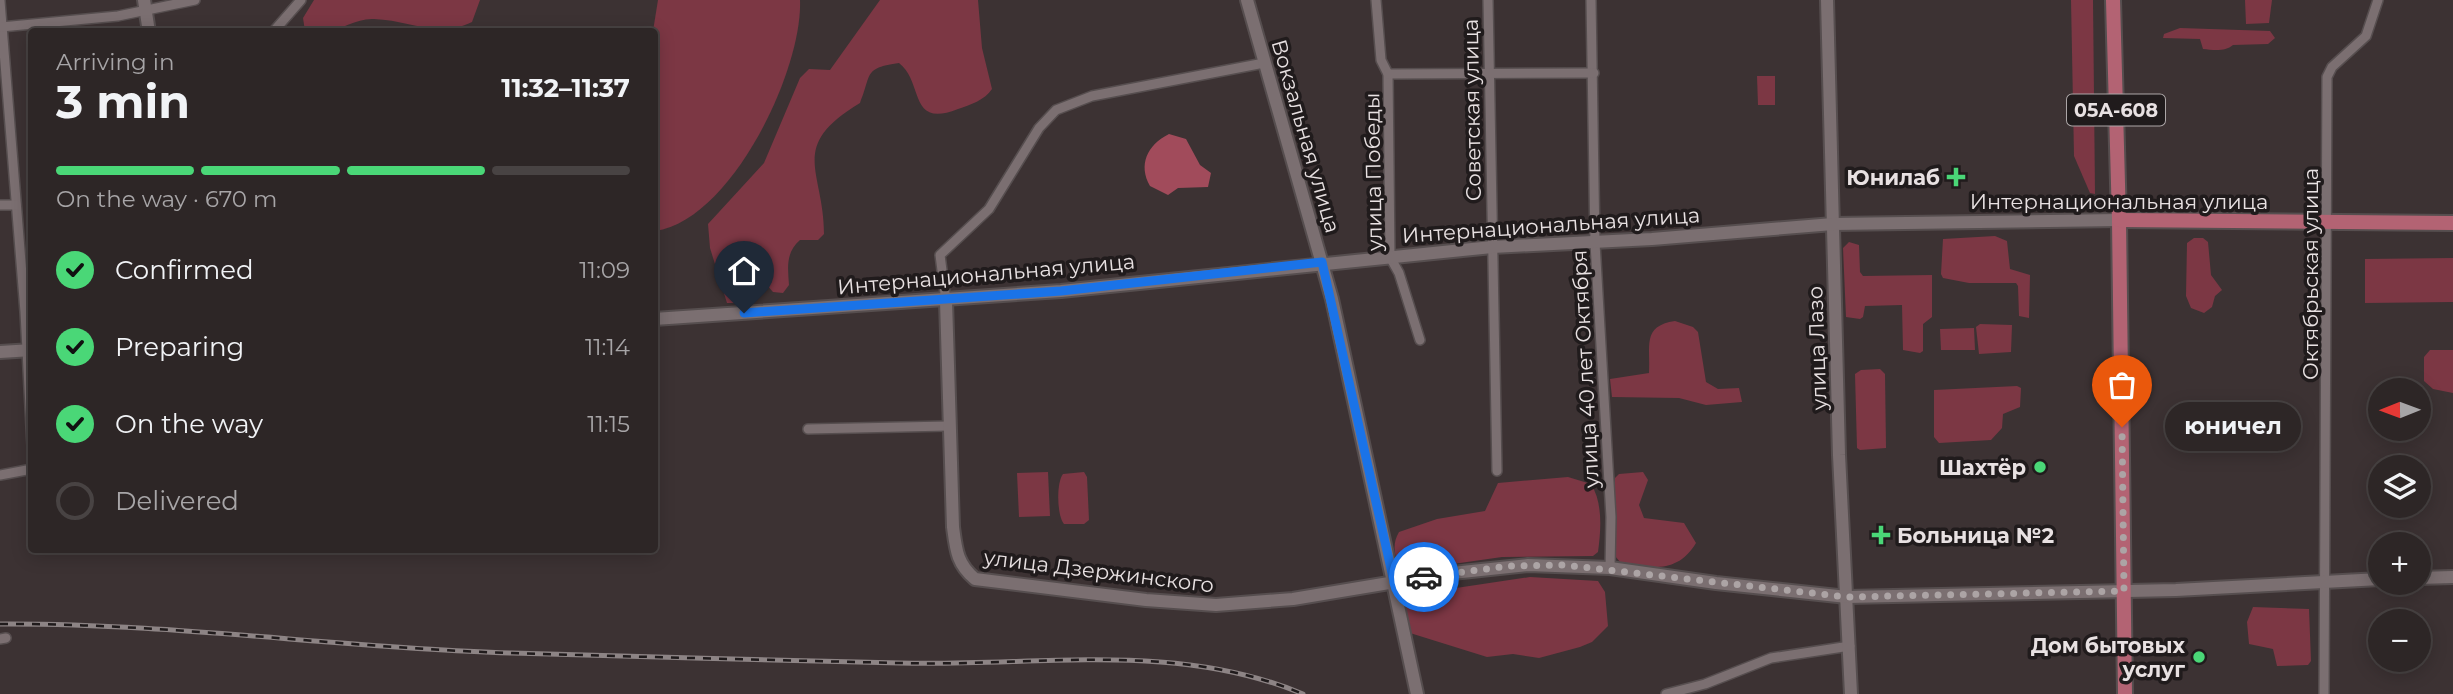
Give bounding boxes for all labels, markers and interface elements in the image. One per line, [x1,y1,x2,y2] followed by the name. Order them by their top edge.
[1458,19,1486,201] street label: Советская улица
[1266,36,1346,236] street label: Вокзальная улица
[56,48,175,76] text: Arriving in
[501,72,630,104] text: 11:32–11:37
[56,73,190,130] text: 3 min
[1359,93,1387,252] street label: улица Победы
[2067,94,2165,125] road number: 05А-608
[1846,165,1940,190] place label: Юнилаб
[1946,167,1966,187] marker: Юнилаб
[2298,168,2323,380] street label: Октябрьская улица
[56,185,277,213] text: On the way · 670 m
[1970,189,2268,214] street label: Интернациональная улица
[1401,202,1701,248] street label: Интернациональная улица
[714,241,774,313] pin
[836,249,1136,299] street label: Интернациональная улица
[1566,249,1604,490] street label: улица 40 лет Октября
[56,251,94,289] icon: check
[725,252,763,290] icon: home
[115,254,254,286] text: Confirmed
[579,256,630,284] text: 11:09
[1802,285,1832,412] street label: улица Лазо
[56,328,94,366] icon: check
[115,331,244,363] text: Preparing
[585,333,630,361] text: 11:14
[2092,355,2152,427] pin
[2103,366,2141,404] icon: bag
[2368,378,2431,441] north arrow
[2368,378,2431,672] map controls
[2164,402,2300,452] callout: юничел
[56,405,94,443] icon: check
[115,408,263,440] text: On the way
[587,410,630,438] text: 11:15
[2184,412,2282,440] text: юничел
[1939,455,2026,480] place label: Шахтёр
[2368,455,2431,518] button: layers
[2032,459,2048,475] marker: Шахтёр
[115,485,239,517] text: Delivered
[1897,523,2054,548] place label: Больница №2
[1871,525,1891,545] marker: Больница №2
[2368,532,2431,595] button: +
[1389,542,1459,612] courier
[981,544,1216,598] street label: улица Дзержинского
[1405,558,1443,596] icon: car
[2368,609,2431,672] button: −
[2031,633,2186,682] place label: Дом бытовых услуг
[2191,649,2207,665] marker: Дом бытовых услуг

